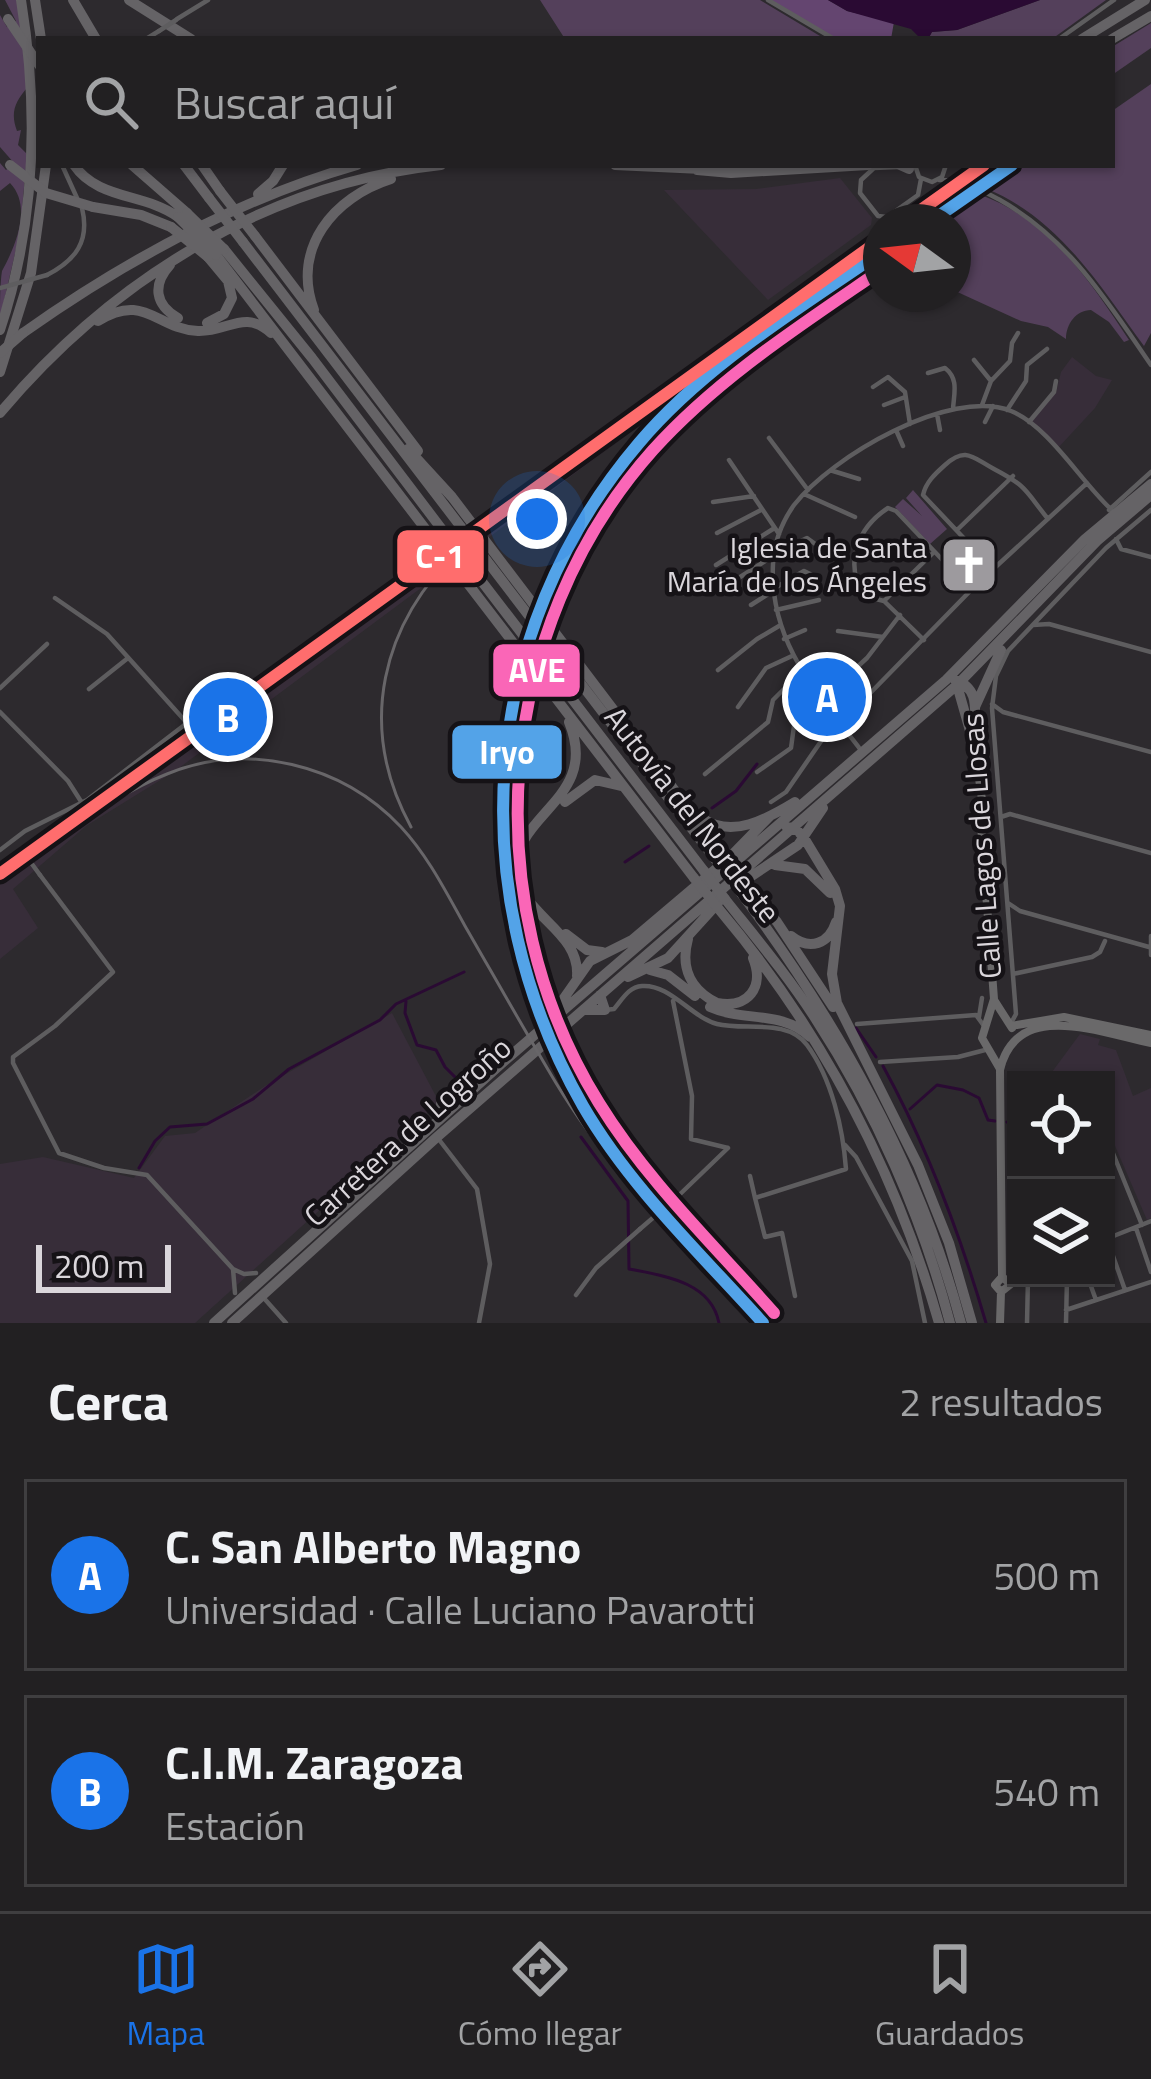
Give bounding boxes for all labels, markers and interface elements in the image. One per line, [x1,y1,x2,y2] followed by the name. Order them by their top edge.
[36,36,1115,168] search box
[174,68,394,136] text: Buscar aquí
[78,69,144,135] icon: search
[863,204,971,312] north arrow
[507,489,567,549] your location
[667,524,927,604] place label: Iglesia de Santa María de los Ángeles
[395,528,486,585] line badge: C-1
[415,531,465,581] text: C-1
[938,534,1000,596] church icon: Iglesia de Santa María de los Ángeles
[491,642,582,699] line badge: AVE
[508,645,566,695] text: AVE
[788,652,866,742] pin: A
[189,672,267,762] pin: B
[593,696,792,932] street label: Autovía del Nordeste
[949,712,1013,980] street label: Calle Lagos de Llosas
[450,723,564,781] line badge: Iryo
[479,727,535,777] text: Iryo
[293,1025,521,1237] street label: Carretera de Logroño
[1007,1071,1115,1287] map controls
[1007,1071,1115,1179] button: locate
[1007,1179,1115,1287] button: layers
[36,1239,171,1292] scale bar
[54,1241,144,1291] text: 200 m
[48,1362,169,1440] text: Cerca
[899,1372,1103,1431] text: 2 resultados
[165,1512,581,1580] text: C. San Alberto Magno
[78,1546,102,1605] text: A
[993,1546,1100,1605] text: 500 m
[165,1580,755,1639] text: Universidad · Calle Luciano Pavarotti
[165,1728,463,1796] text: C.I.M. Zaragoza
[78,1762,102,1821] text: B
[993,1762,1100,1821] text: 540 m
[165,1796,305,1855] text: Estación
[127,1936,205,2058] tab: Mapa
[458,1936,622,2058] tab: Cómo llegar
[875,1936,1024,2058] tab: Guardados

